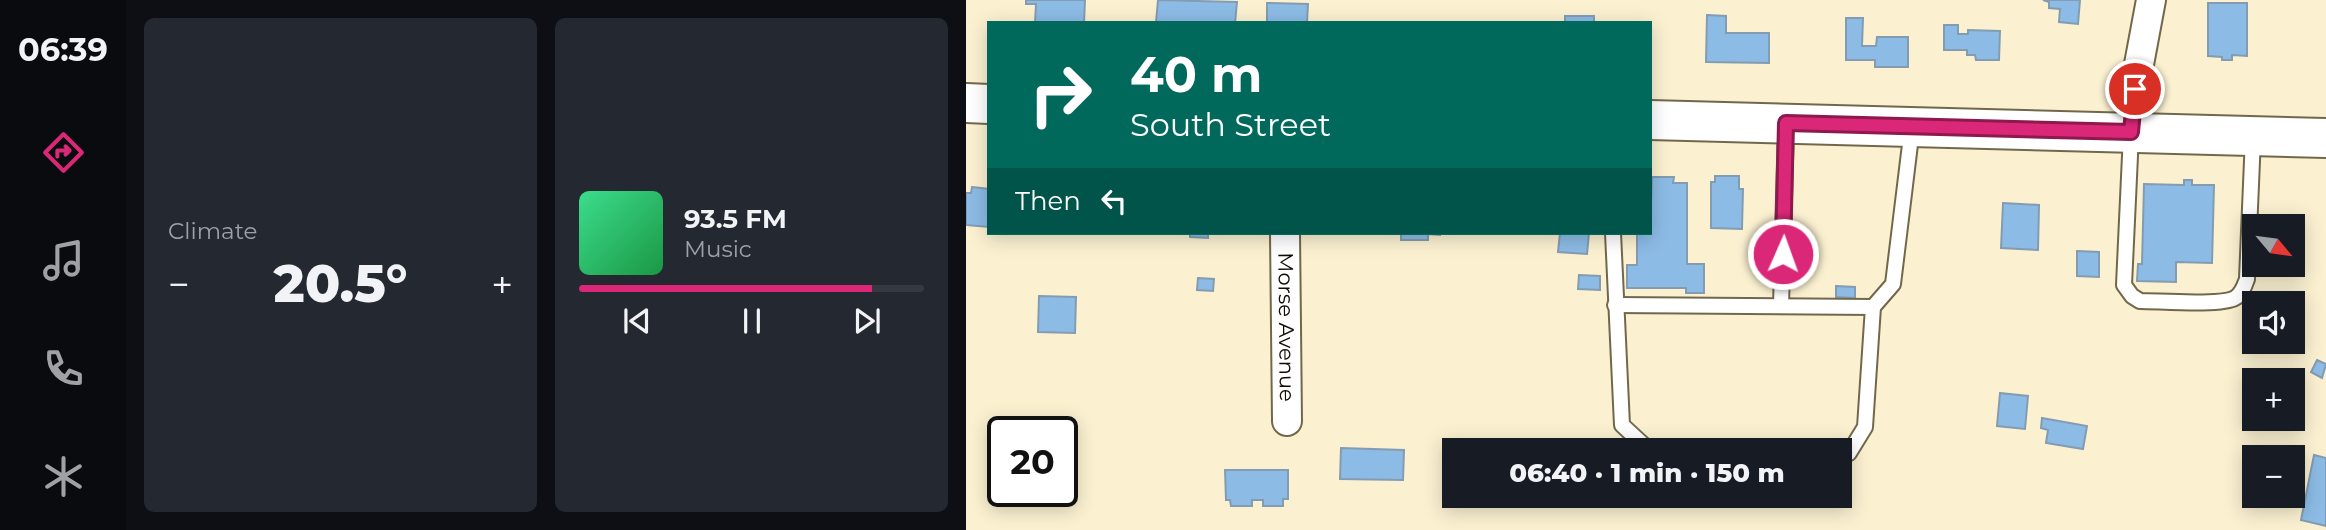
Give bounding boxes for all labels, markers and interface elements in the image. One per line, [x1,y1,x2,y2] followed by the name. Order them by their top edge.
[18,30,108,69] text: 06:39
[1130,45,1262,104] text: 40 m
[1015,49,1106,140] icon: right
[2105,59,2165,119] pin
[2116,70,2154,108] icon: arrive
[1130,105,1331,144] text: South Street
[39,128,88,177] icon: directions
[1095,182,1133,220] icon: left
[1015,185,1081,217] text: Then
[684,203,787,235] text: 93.5 FM
[2242,214,2305,276] north arrow
[2242,214,2305,508] map controls
[168,217,257,245] text: Climate
[1746,217,1820,291] position arrow
[684,235,752,263] text: Music
[39,236,88,285] icon: music
[274,252,407,315] text: 20.5°
[1273,252,1300,402] street label: Morse Avenue
[168,261,190,308] text: −
[491,261,513,308] text: +
[2242,291,2305,354] button: sound
[618,302,656,340] icon: previous
[733,302,771,340] icon: pause
[848,302,886,340] icon: next
[39,344,88,393] icon: phone
[2242,368,2305,431] button: +
[987,416,1078,507] speed limit sign: 20
[2242,445,2305,508] button: −
[39,452,88,501] icon: climate
[1509,457,1785,489] text: 06:40 · 1 min · 150 m

